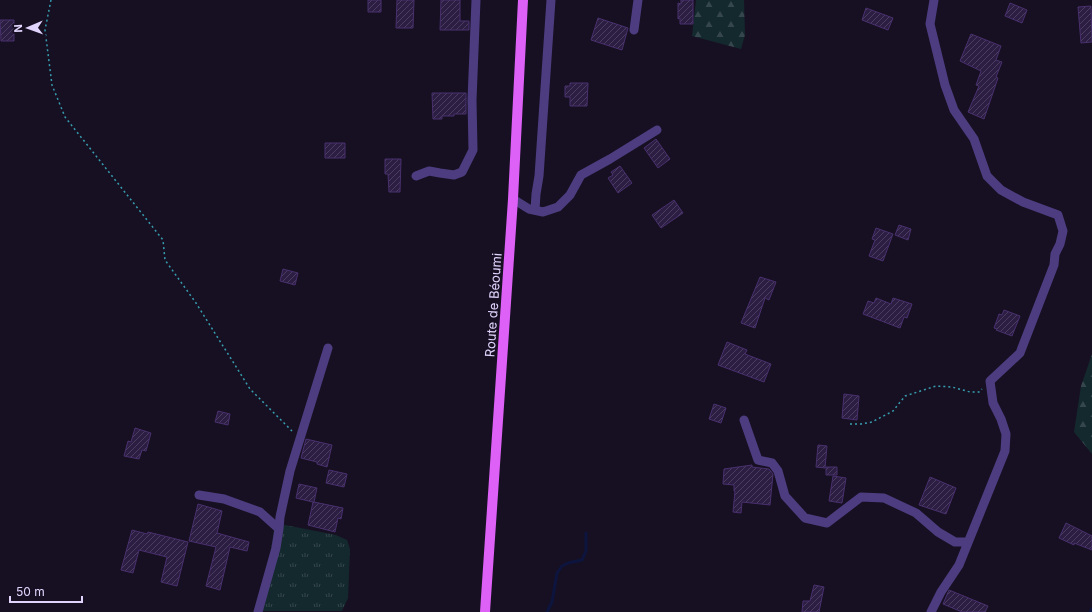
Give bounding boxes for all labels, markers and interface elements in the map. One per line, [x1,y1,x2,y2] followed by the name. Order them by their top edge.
[8,8,48,48] north arrow
[11,24,25,33] text: N
[481,252,505,358] street label: Route de Béoumi
[10,578,82,604] scale bar
[16,584,45,599] text: 50 m

